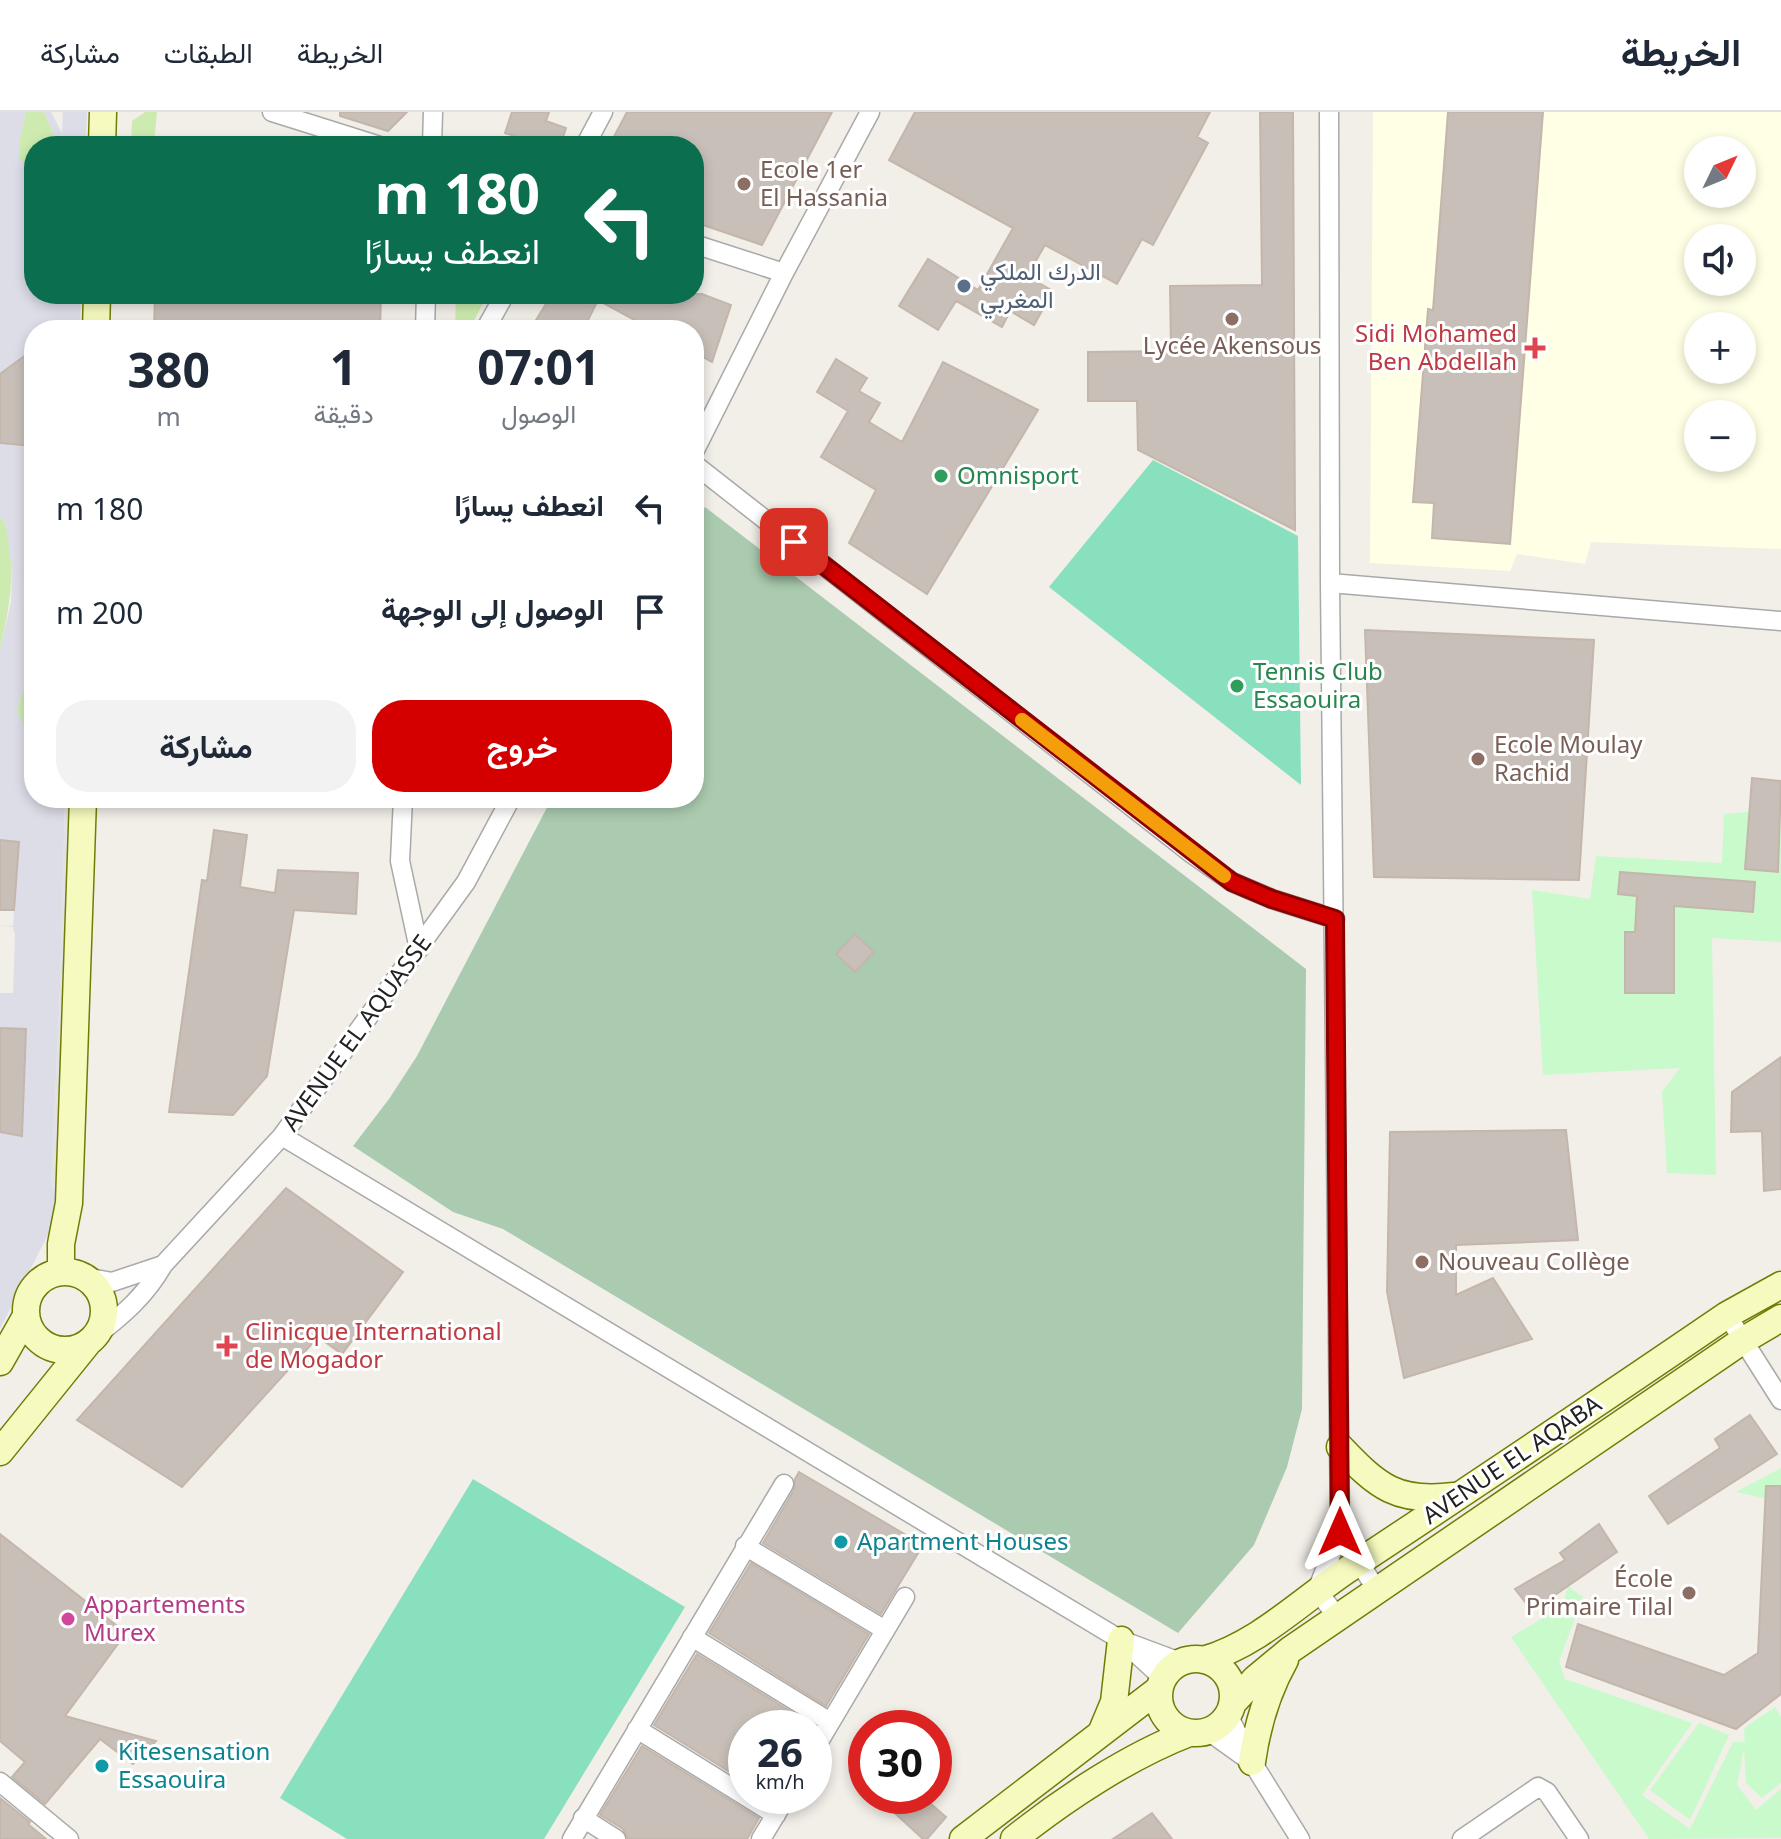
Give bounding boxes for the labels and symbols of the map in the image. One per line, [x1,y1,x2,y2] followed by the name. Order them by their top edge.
[1684,136,1756,208] north arrow
[760,152,888,213] place label: Ecole 1er El Hassania
[735,175,753,193] marker: Ecole 1er El Hassania
[980,254,1101,319] place label: الدرك الملكي المغربي
[955,277,973,295] marker: الدرك الملكي المغربي
[1223,310,1241,328] marker: Lycée Akensous
[1355,316,1517,377] place label: Sidi Mohamed Ben Abdellah
[1143,328,1321,361] place label: Lycée Akensous
[1524,337,1546,359] marker: Sidi Mohamed Ben Abdellah
[957,458,1079,491] place label: Omnisport
[932,467,950,485] marker: Omnisport
[760,508,828,576] pin
[1253,654,1383,715] place label: Tennis Club Essaouira
[1228,677,1246,695] marker: Tennis Club Essaouira
[1494,727,1643,788] place label: Ecole Moulay Rachid
[1469,750,1487,768] marker: Ecole Moulay Rachid
[273,927,438,1137] street label: AVENUE EL AQUASSE
[1438,1244,1630,1277] place label: Nouveau Collège
[1413,1253,1431,1271] marker: Nouveau Collège
[245,1314,502,1375] place label: Clinicque International de Mogador
[216,1335,238,1357] marker: Clinicque International de Mogador
[1415,1386,1608,1531] street label: AVENUE EL AQABA
[1298,1490,1382,1574] position arrow
[857,1524,1069,1557] place label: Apartment Houses
[832,1533,850,1551] marker: Apartment Houses
[1526,1561,1673,1622] place label: École Primaire Tilal
[1680,1584,1698,1602] marker: École Primaire Tilal
[84,1587,245,1648] place label: Appartements Murex
[59,1610,77,1628] marker: Appartements Murex
[848,1710,952,1814] speed limit sign: 30
[118,1734,270,1795] place label: Kitesensation Essaouira
[93,1757,111,1775] marker: Kitesensation Essaouira

